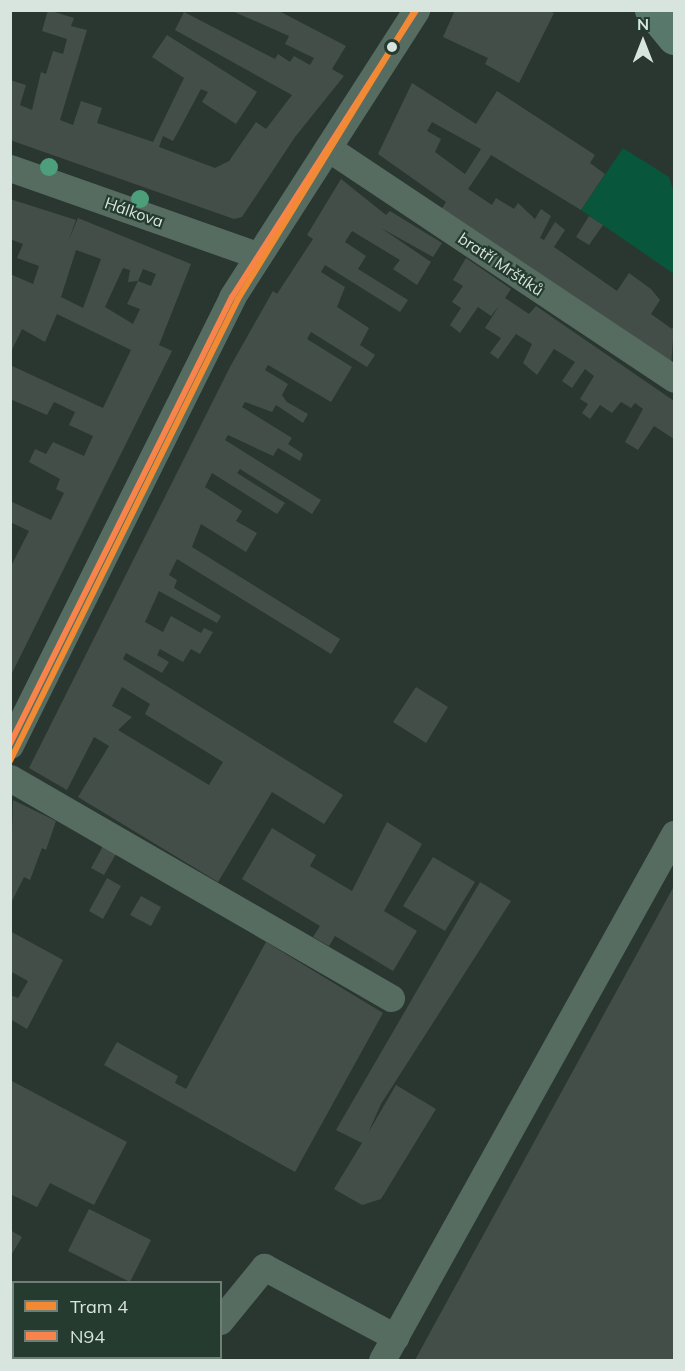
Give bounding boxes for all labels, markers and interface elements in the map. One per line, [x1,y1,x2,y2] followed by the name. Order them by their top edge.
[613,12,673,72] north arrow
[637,14,649,34] text: N
[386,41,398,53] unlabelled marker
[102,193,166,231] street label: Hálkova
[455,228,547,300] street label: bratří Mrštíků
[12,1281,222,1359] legend
[70,1295,128,1318] text: Tram 4
[70,1325,105,1348] text: N94

